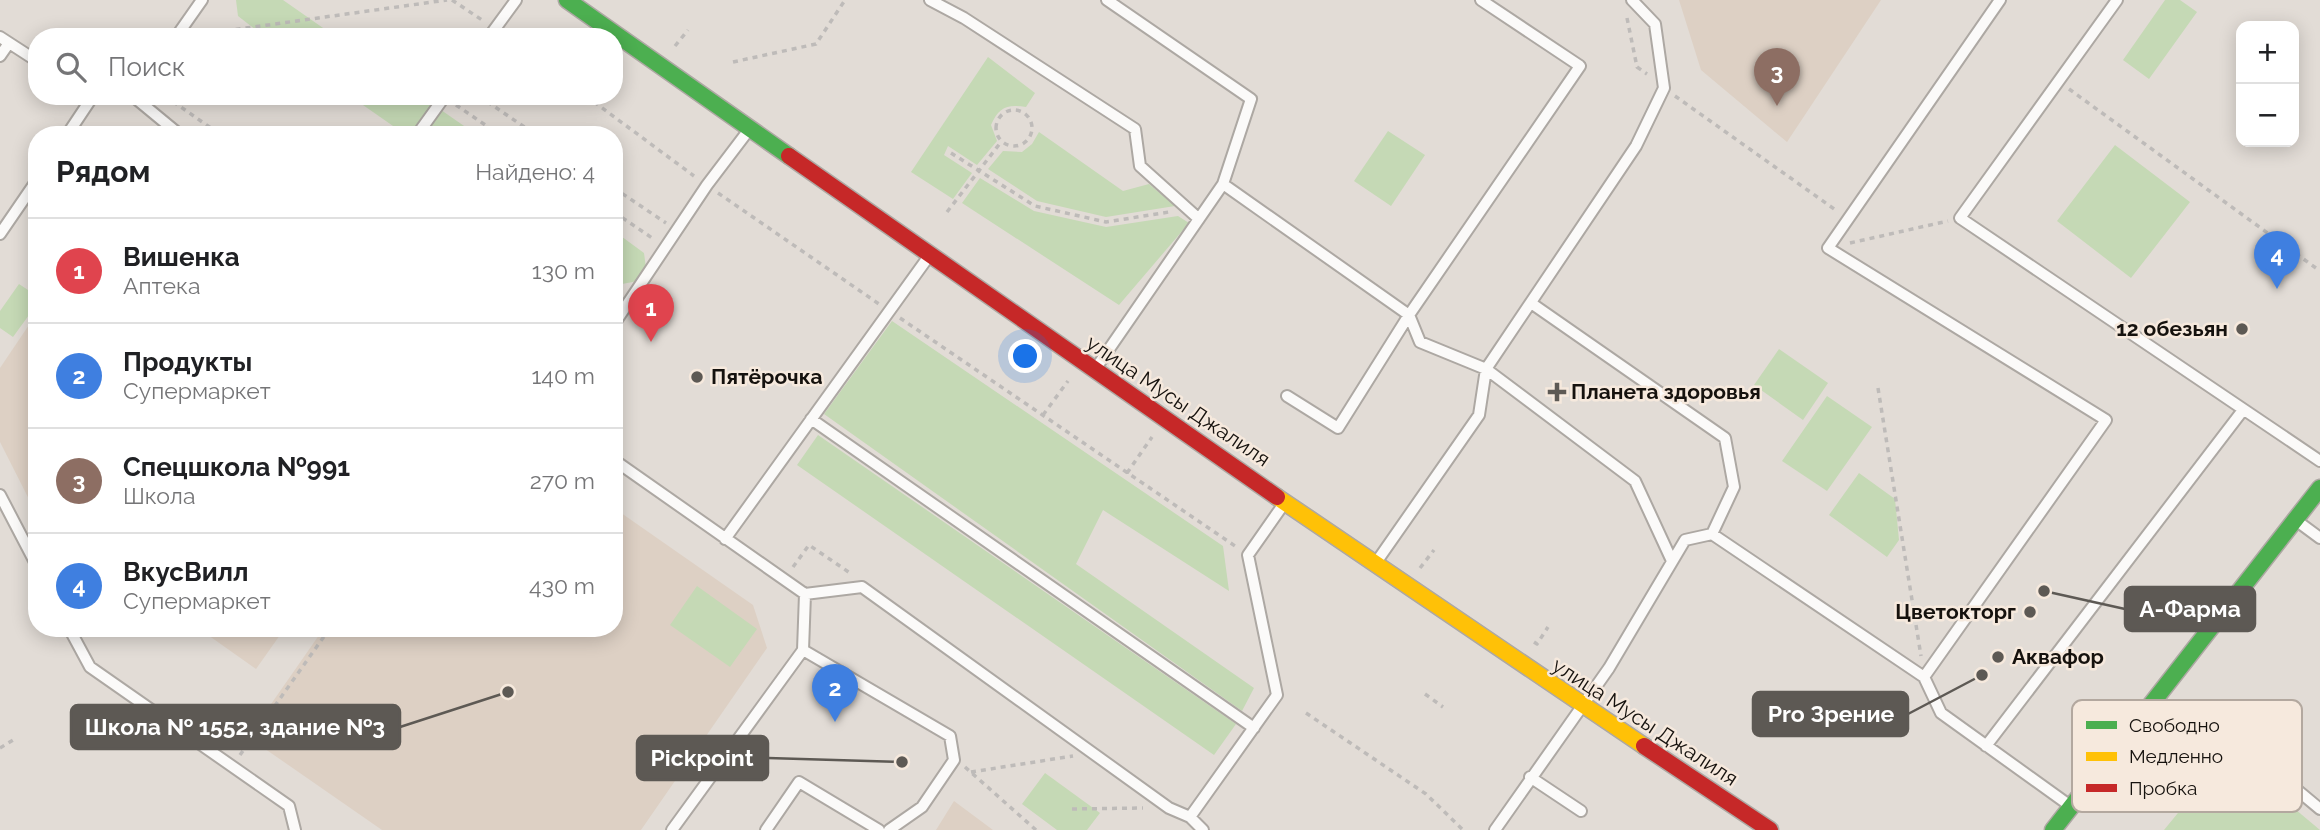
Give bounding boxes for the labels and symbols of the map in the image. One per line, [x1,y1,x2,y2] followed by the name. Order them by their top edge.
[1754,48,1800,106] pin: 3
[2254,231,2300,289] pin: 4
[628,284,674,342] pin: 1
[2116,316,2228,341] place label: 12 обезьян
[2234,321,2250,337] marker: 12 обезьян
[1082,330,1275,471] street label: улица Мусы Джалиля
[1008,339,1042,373] your location
[711,364,823,389] place label: Пятёрочка
[689,369,705,385] marker: Пятёрочка
[1571,379,1761,404] place label: Планета здоровья
[1549,384,1565,400] marker: Планета здоровья
[2125,587,2255,631] callout: А-Фарма
[2139,595,2241,622] text: А-Фарма
[1895,599,2016,624] place label: Цветокторг
[2022,604,2038,620] marker: Цветокторг
[2012,644,2104,669] place label: Аквафор
[1990,649,2006,665] marker: Аквафор
[1548,652,1743,791] street label: улица Мусы Джалиля
[812,664,858,722] pin: 2
[1753,692,1908,736] callout: Pro Зрение
[1768,700,1894,727] text: Pro Зрение
[2072,700,2302,812] legend
[71,705,400,749] callout: Школа № 1552, здание №3
[85,713,385,740] text: Школа № 1552, здание №3
[2129,714,2220,736] text: Свободно
[637,736,768,780] callout: Pickpoint
[650,744,754,771] text: Pickpoint
[2129,745,2223,767] text: Медленно
[2129,777,2197,799] text: Пробка

